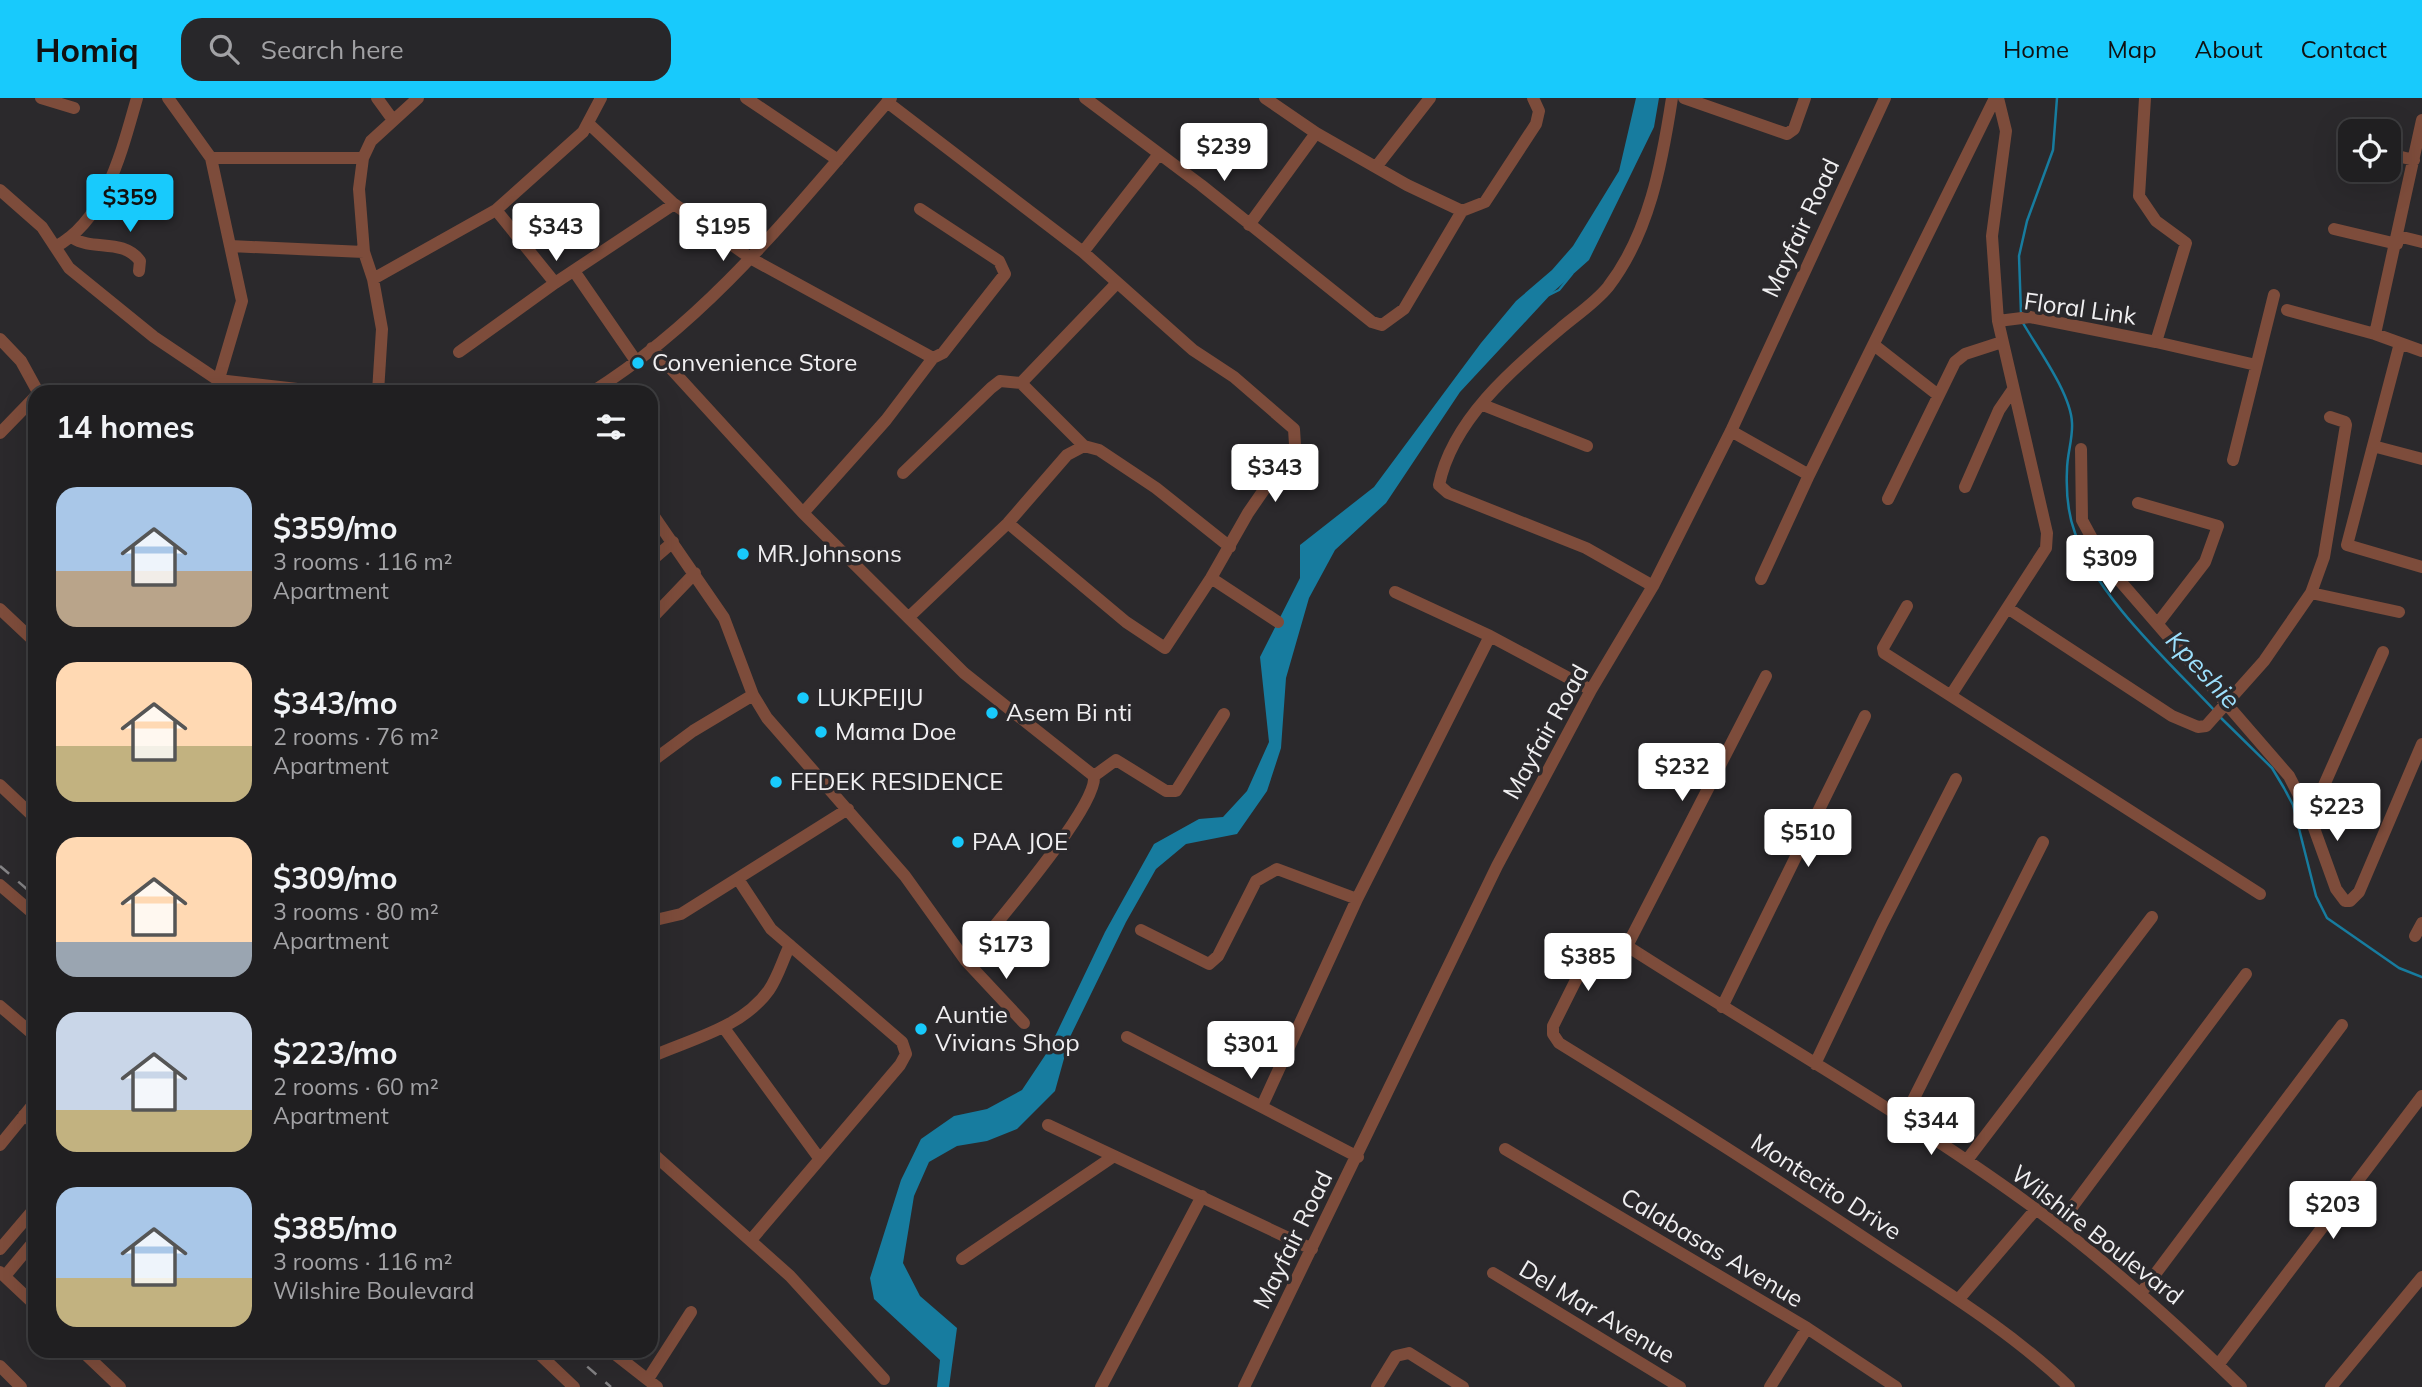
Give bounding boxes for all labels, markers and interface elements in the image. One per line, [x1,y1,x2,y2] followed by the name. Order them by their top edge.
[181,18,671,81] search box
[35,29,139,70] text: Homiq
[205,30,243,68] icon: search
[261,33,404,66] text: Search here
[2003,34,2069,64] text: Home
[2107,34,2157,64] text: Map
[2195,34,2263,64] text: About
[2301,34,2387,64] text: Contact
[2338,119,2401,182] map controls
[2338,119,2401,182] button: locate
[1183,123,1265,183] pin: $239
[1196,131,1252,160] text: $239
[1755,153,1845,302] street label: Mayfair Road
[89,174,171,234] pin: $359
[102,182,158,211] text: $359
[515,204,597,263] pin: $343
[682,204,764,263] pin: $195
[528,211,584,240] text: $343
[695,211,751,240] text: $195
[2022,285,2139,331] street label: Floral Link
[652,347,857,377] place label: Convenience Store
[630,355,646,371] marker: Convenience Store
[56,408,195,446] text: 14 homes
[592,408,630,446] icon: filters
[1234,444,1316,504] pin: $343
[1247,452,1303,481] text: $343
[273,509,397,547] text: $359/mo
[112,515,196,599] icon: home
[2069,536,2151,595] pin: $309
[757,538,902,568] place label: MR.Johnsons
[2082,543,2138,572] text: $309
[735,546,751,562] marker: MR.Johnsons
[273,547,453,576] text: 3 rooms · 116 m²
[273,576,389,605] text: Apartment
[2159,624,2248,716] water label: Kpeshie
[1496,659,1595,804] street label: Mayfair Road
[817,682,924,712] place label: LUKPEIJU
[273,684,397,722] text: $343/mo
[112,690,196,774] icon: home
[795,690,811,706] marker: LUKPEIJU
[1006,697,1132,727] place label: Asem Bi nti
[984,705,1000,721] marker: Asem Bi nti
[835,716,956,746] place label: Mama Doe
[273,722,439,751] text: 2 rooms · 76 m²
[813,724,829,740] marker: Mama Doe
[1641,744,1723,803] pin: $232
[273,751,389,780] text: Apartment
[1654,751,1710,780] text: $232
[790,766,1003,796] place label: FEDEK RESIDENCE
[768,774,784,790] marker: FEDEK RESIDENCE
[2296,784,2378,843] pin: $223
[2309,791,2365,820] text: $223
[1767,810,1849,869] pin: $510
[1780,817,1836,846] text: $510
[972,826,1068,856] place label: PAA JOE
[950,834,966,850] marker: PAA JOE
[273,859,397,897] text: $309/mo
[112,865,196,949] icon: home
[273,897,439,926] text: 3 rooms · 80 m²
[965,922,1047,981] pin: $173
[273,926,389,955] text: Apartment
[978,929,1034,958] text: $173
[1547,934,1629,993] pin: $385
[1560,941,1616,970] text: $385
[935,999,1080,1057] place label: Auntie Vivians Shop
[913,1021,929,1037] marker: Auntie Vivians Shop
[1210,1021,1292,1081] pin: $301
[1223,1029,1279,1058] text: $301
[273,1034,397,1072] text: $223/mo
[112,1040,196,1124] icon: home
[273,1072,439,1101] text: 2 rooms · 60 m²
[1890,1098,1972,1157] pin: $344
[273,1101,389,1130] text: Apartment
[1903,1105,1959,1134] text: $344
[1746,1126,1907,1246] street label: Montecito Drive
[2006,1158,2190,1311] street label: Wilshire Boulevard
[1246,1166,1338,1313] street label: Mayfair Road
[1616,1181,1809,1313] street label: Calabasas Avenue
[2292,1182,2374,1241] pin: $203
[2305,1189,2361,1218] text: $203
[273,1209,397,1247] text: $385/mo
[112,1215,196,1299] icon: home
[273,1247,453,1276] text: 3 rooms · 116 m²
[1514,1253,1681,1369] street label: Del Mar Avenue
[273,1276,474,1305] text: Wilshire Boulevard

